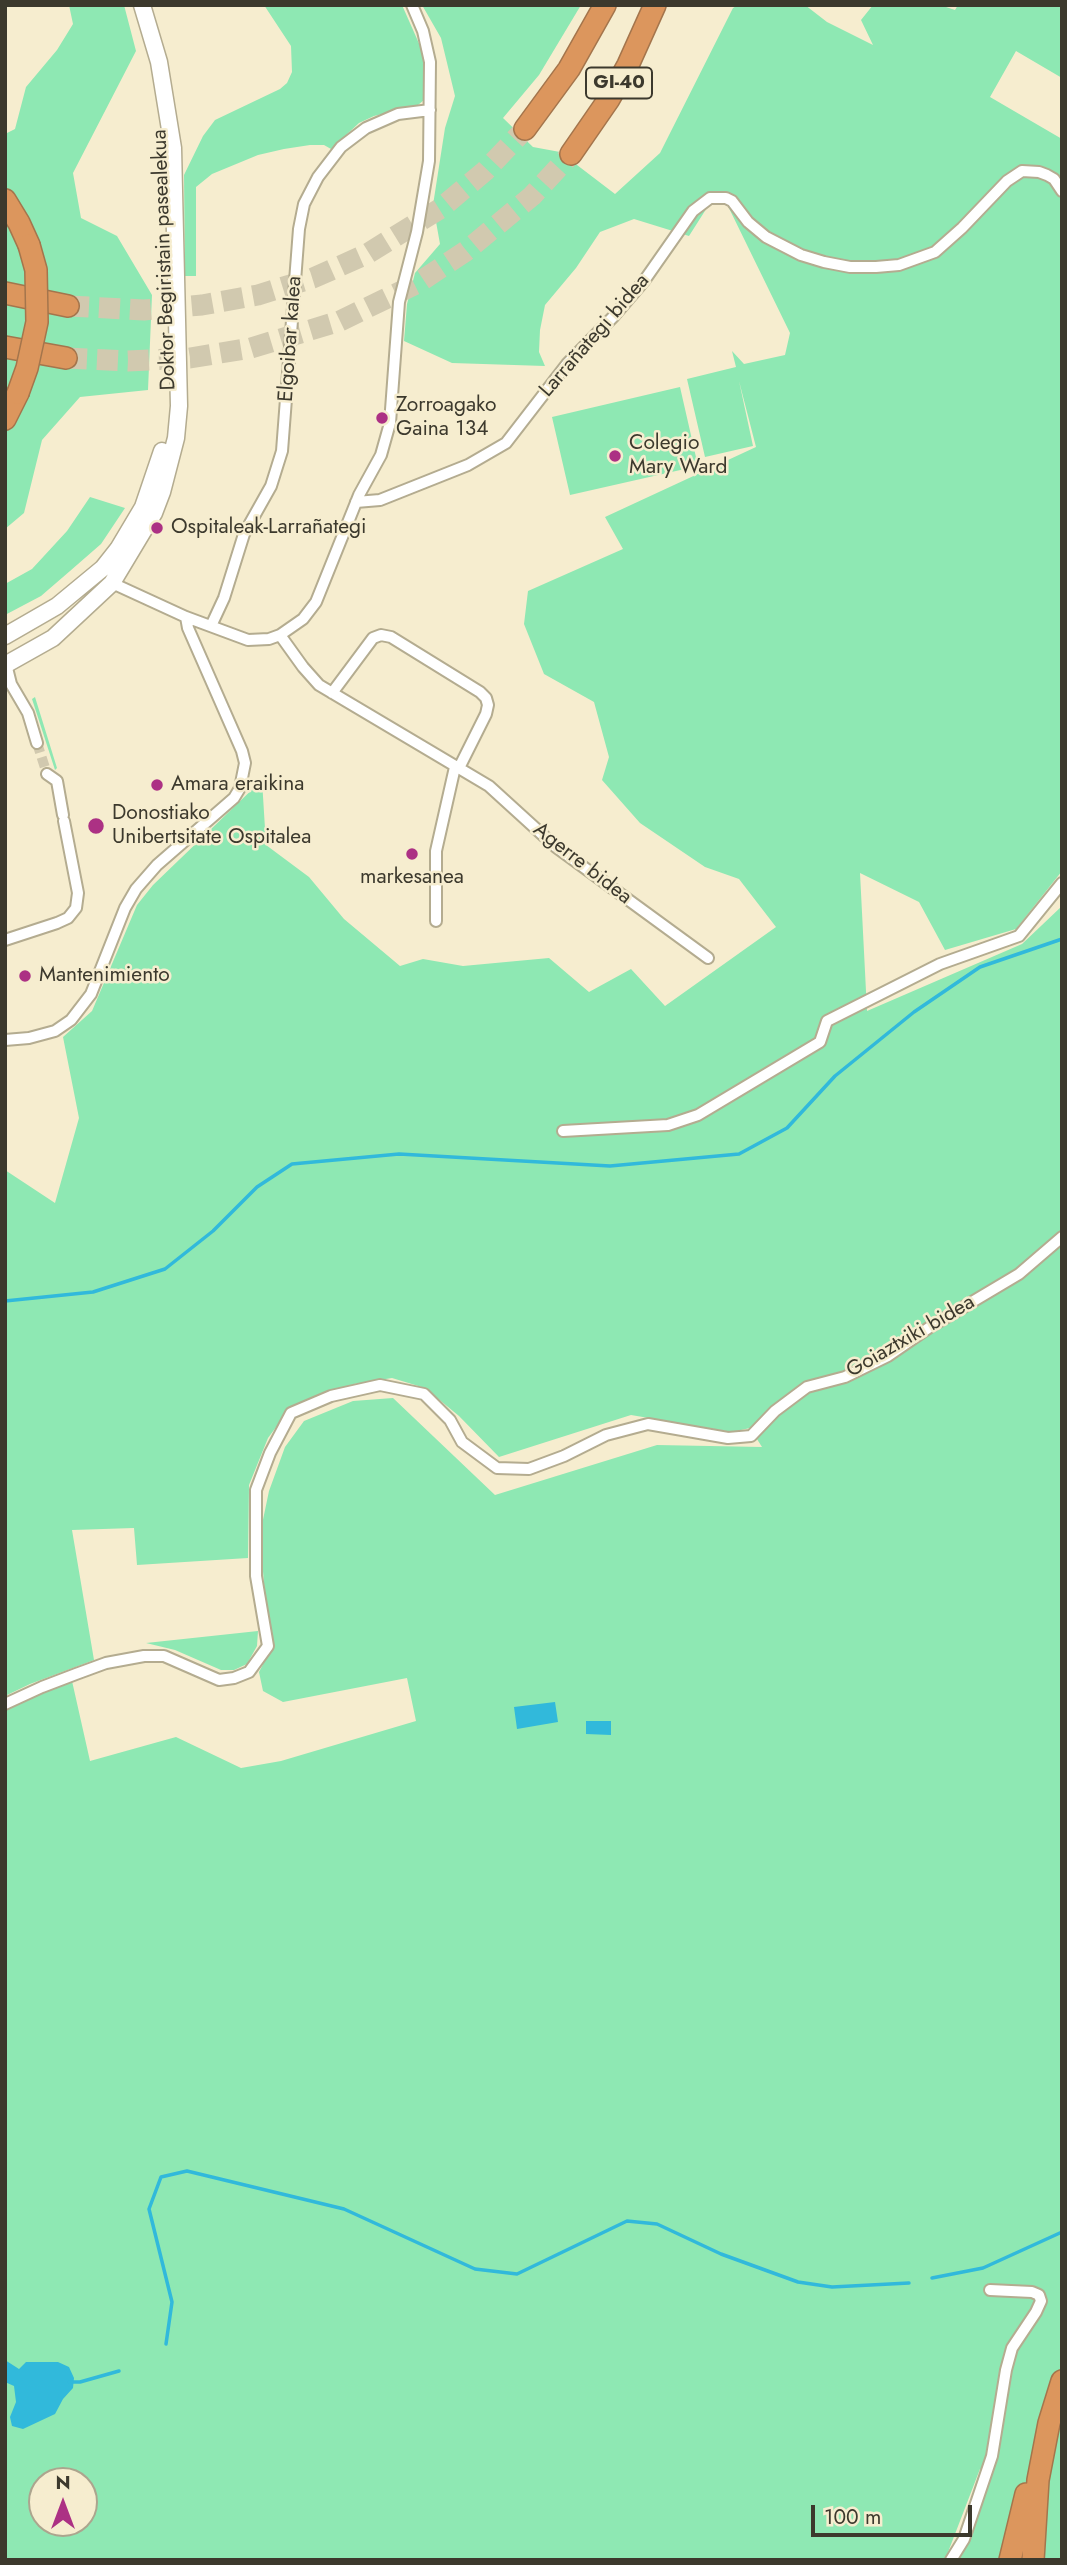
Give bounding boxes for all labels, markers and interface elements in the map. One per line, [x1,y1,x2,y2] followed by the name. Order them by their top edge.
[586,68,652,99] road number: GI-40
[148,129,182,391] street label: Doktor Begiristain pasealekua
[535,269,655,403] street label: Larrañategi bidea
[274,275,308,403] street label: Elgoibar kalea
[396,393,496,443] place label: Zorroagako Gaina 134
[374,410,390,426] marker: Zorroagako Gaina 134
[629,431,727,481] place label: Colegio Mary Ward
[607,448,623,464] marker: Colegio Mary Ward
[171,515,366,541] place label: Ospitaleak-Larrañategi
[149,520,165,536] marker: Ospitaleak-Larrañategi
[171,772,304,798] place label: Amara eraikina
[149,777,165,793] marker: Amara eraikina
[112,801,311,851] place label: Donostiako Unibertsitate Ospitalea
[86,816,106,836] marker: Donostiako Unibertsitate Ospitalea
[528,818,636,910] street label: Agerre bidea
[404,846,420,862] marker: markesanea
[360,865,464,891] place label: markesanea
[39,963,170,989] place label: Mantenimiento
[17,968,33,984] marker: Mantenimiento
[843,1290,979,1384] street label: Goiaztxiki bidea
[28,2467,98,2537] north arrow
[55,2469,71,2496] text: N
[815,2492,976,2536] scale bar
[824,2502,881,2532] text: 100 m

